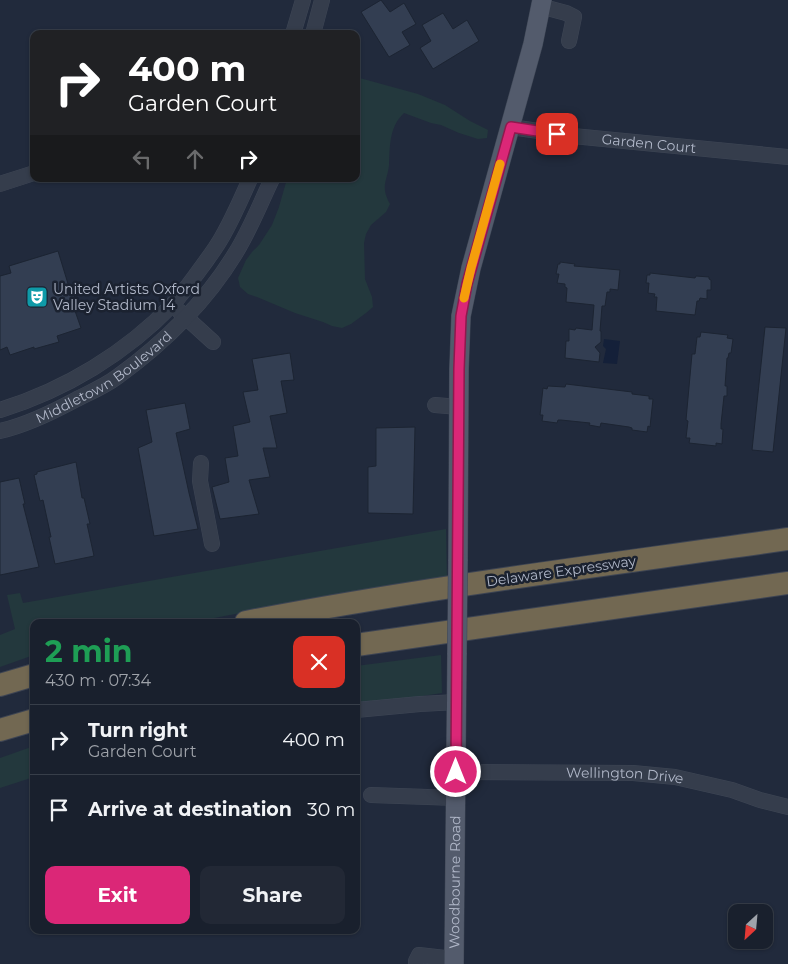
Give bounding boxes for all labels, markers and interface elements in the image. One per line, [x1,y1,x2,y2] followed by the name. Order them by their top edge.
[128,47,246,90] text: 400 m
[45,50,110,115] icon: right
[128,90,277,117] text: Garden Court
[536,113,578,155] pin
[543,120,571,148] icon: arrive
[601,130,697,157] street label: Garden Court
[128,145,156,173] icon: left
[181,145,209,173] icon: ahead
[234,145,262,173] icon: right
[53,280,200,314] place label: United Artists Oxford Valley Stadium 14
[25,285,49,309] theatre icon: United Artists Oxford Valley Stadium 14
[33,327,176,427] street label: Middletown Boulevard
[485,552,637,590] street label: Delaware Expressway
[45,633,132,670] text: 2 min
[293,636,345,688] button: close
[45,671,151,690] text: 430 m · 07:34
[88,719,188,742] text: Turn right
[45,726,73,754] icon: right
[282,728,345,751] text: 400 m
[88,742,196,761] text: Garden Court
[429,745,481,797] position arrow
[566,764,685,788] street label: Wellington Drive
[45,796,73,824] icon: arrive
[88,798,292,821] text: Arrive at destination
[307,798,355,821] text: 30 m
[445,815,464,949] street label: Woodbourne Road
[45,866,190,924] button: Exit
[200,866,345,924] button: Share
[728,904,772,949] north arrow
[728,904,773,949] map controls

